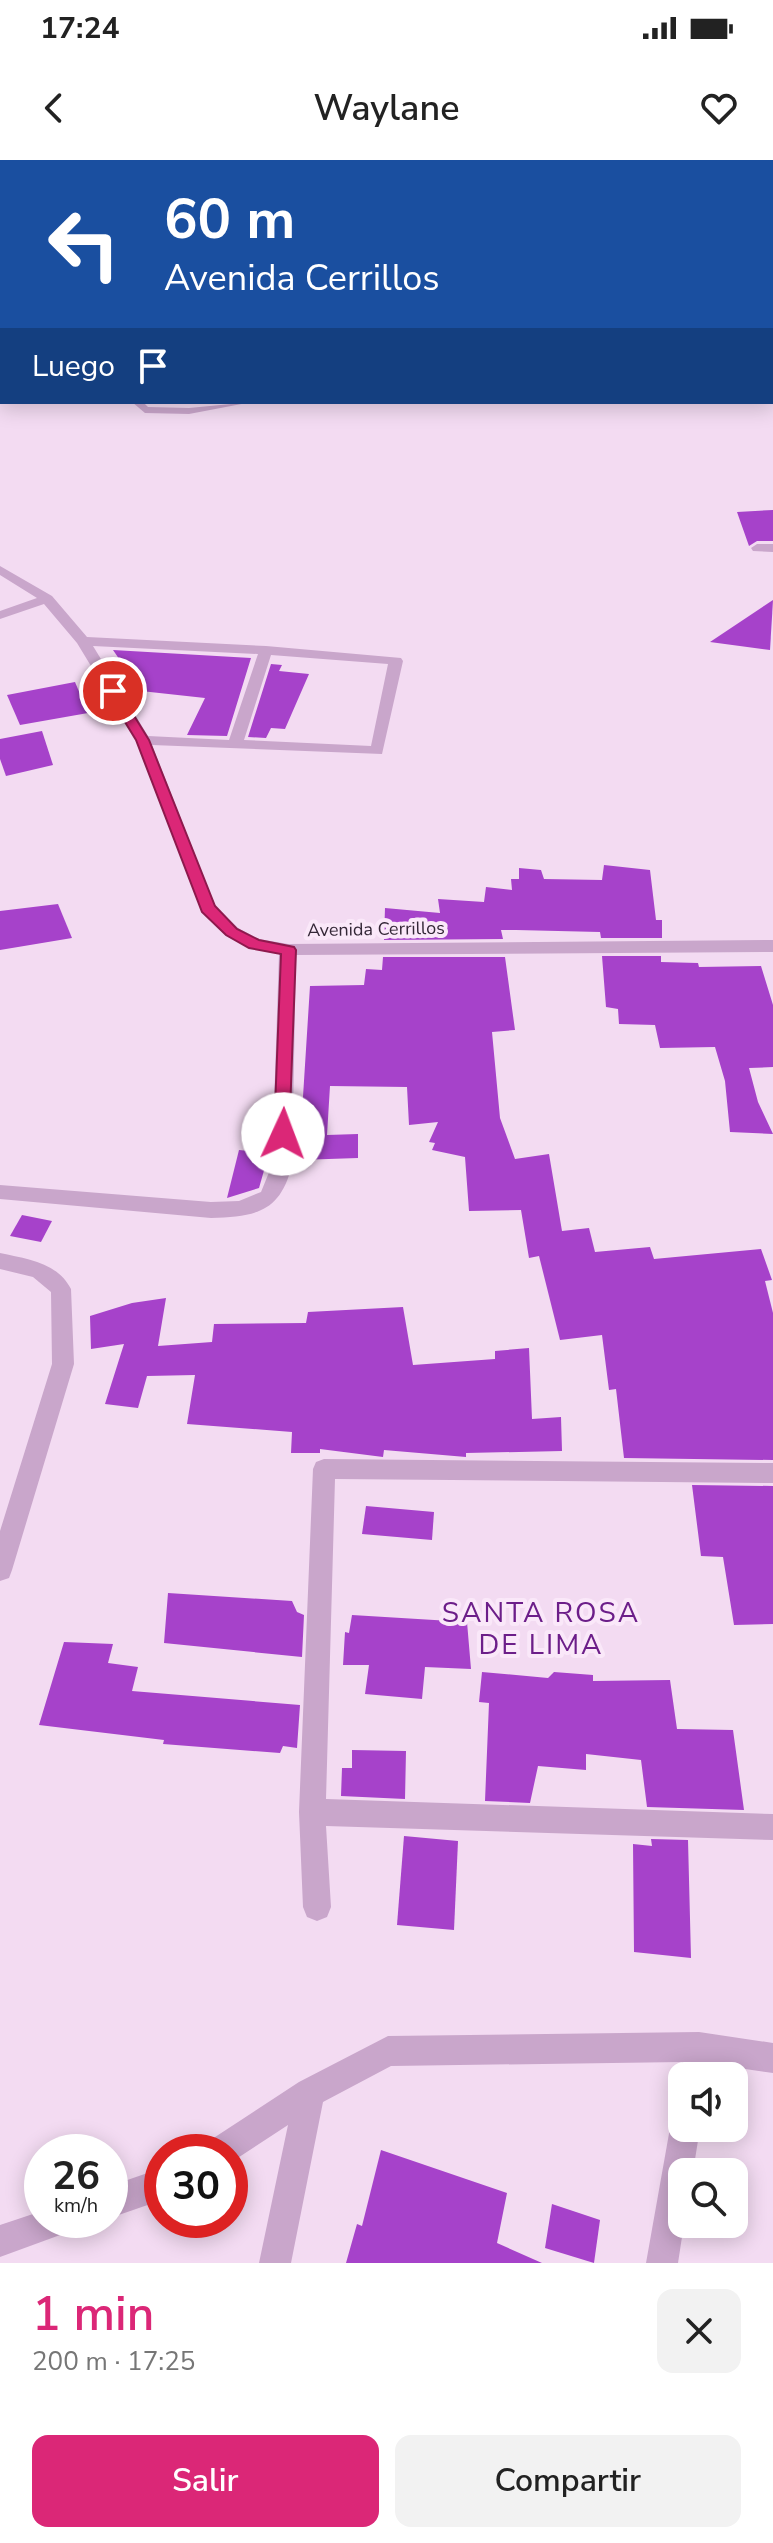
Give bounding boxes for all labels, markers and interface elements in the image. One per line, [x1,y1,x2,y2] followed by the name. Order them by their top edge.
[40,8,119,49] text: 17:24
[313,84,460,133] text: Waylane
[32,86,76,130] icon: back
[697,86,741,130] icon: heart
[164,181,295,258] text: 60 m
[32,192,136,296] icon: left
[164,254,440,303] text: Avenida Cerrillos
[131,344,175,388] icon: arrive
[32,346,115,387] text: Luego
[79,657,147,725] pin
[91,669,135,713] icon: arrive
[307,916,445,942] street label: Avenida Cerrillos
[241,1092,325,1176] position arrow
[442,1594,640,1664] district label: SANTA ROSA DE LIMA
[668,2062,748,2238] map controls
[668,2062,748,2142] button: sound
[144,2134,248,2238] speed limit sign: 30
[52,2149,100,2203] text: 26
[668,2158,748,2238] button: search
[54,2192,98,2219] text: km/h
[32,2281,154,2347] text: 1 min
[657,2289,741,2373] button: close
[32,2344,195,2379] text: 200 m · 17:25
[32,2435,379,2527] button: Salir
[395,2435,741,2527] button: Compartir

